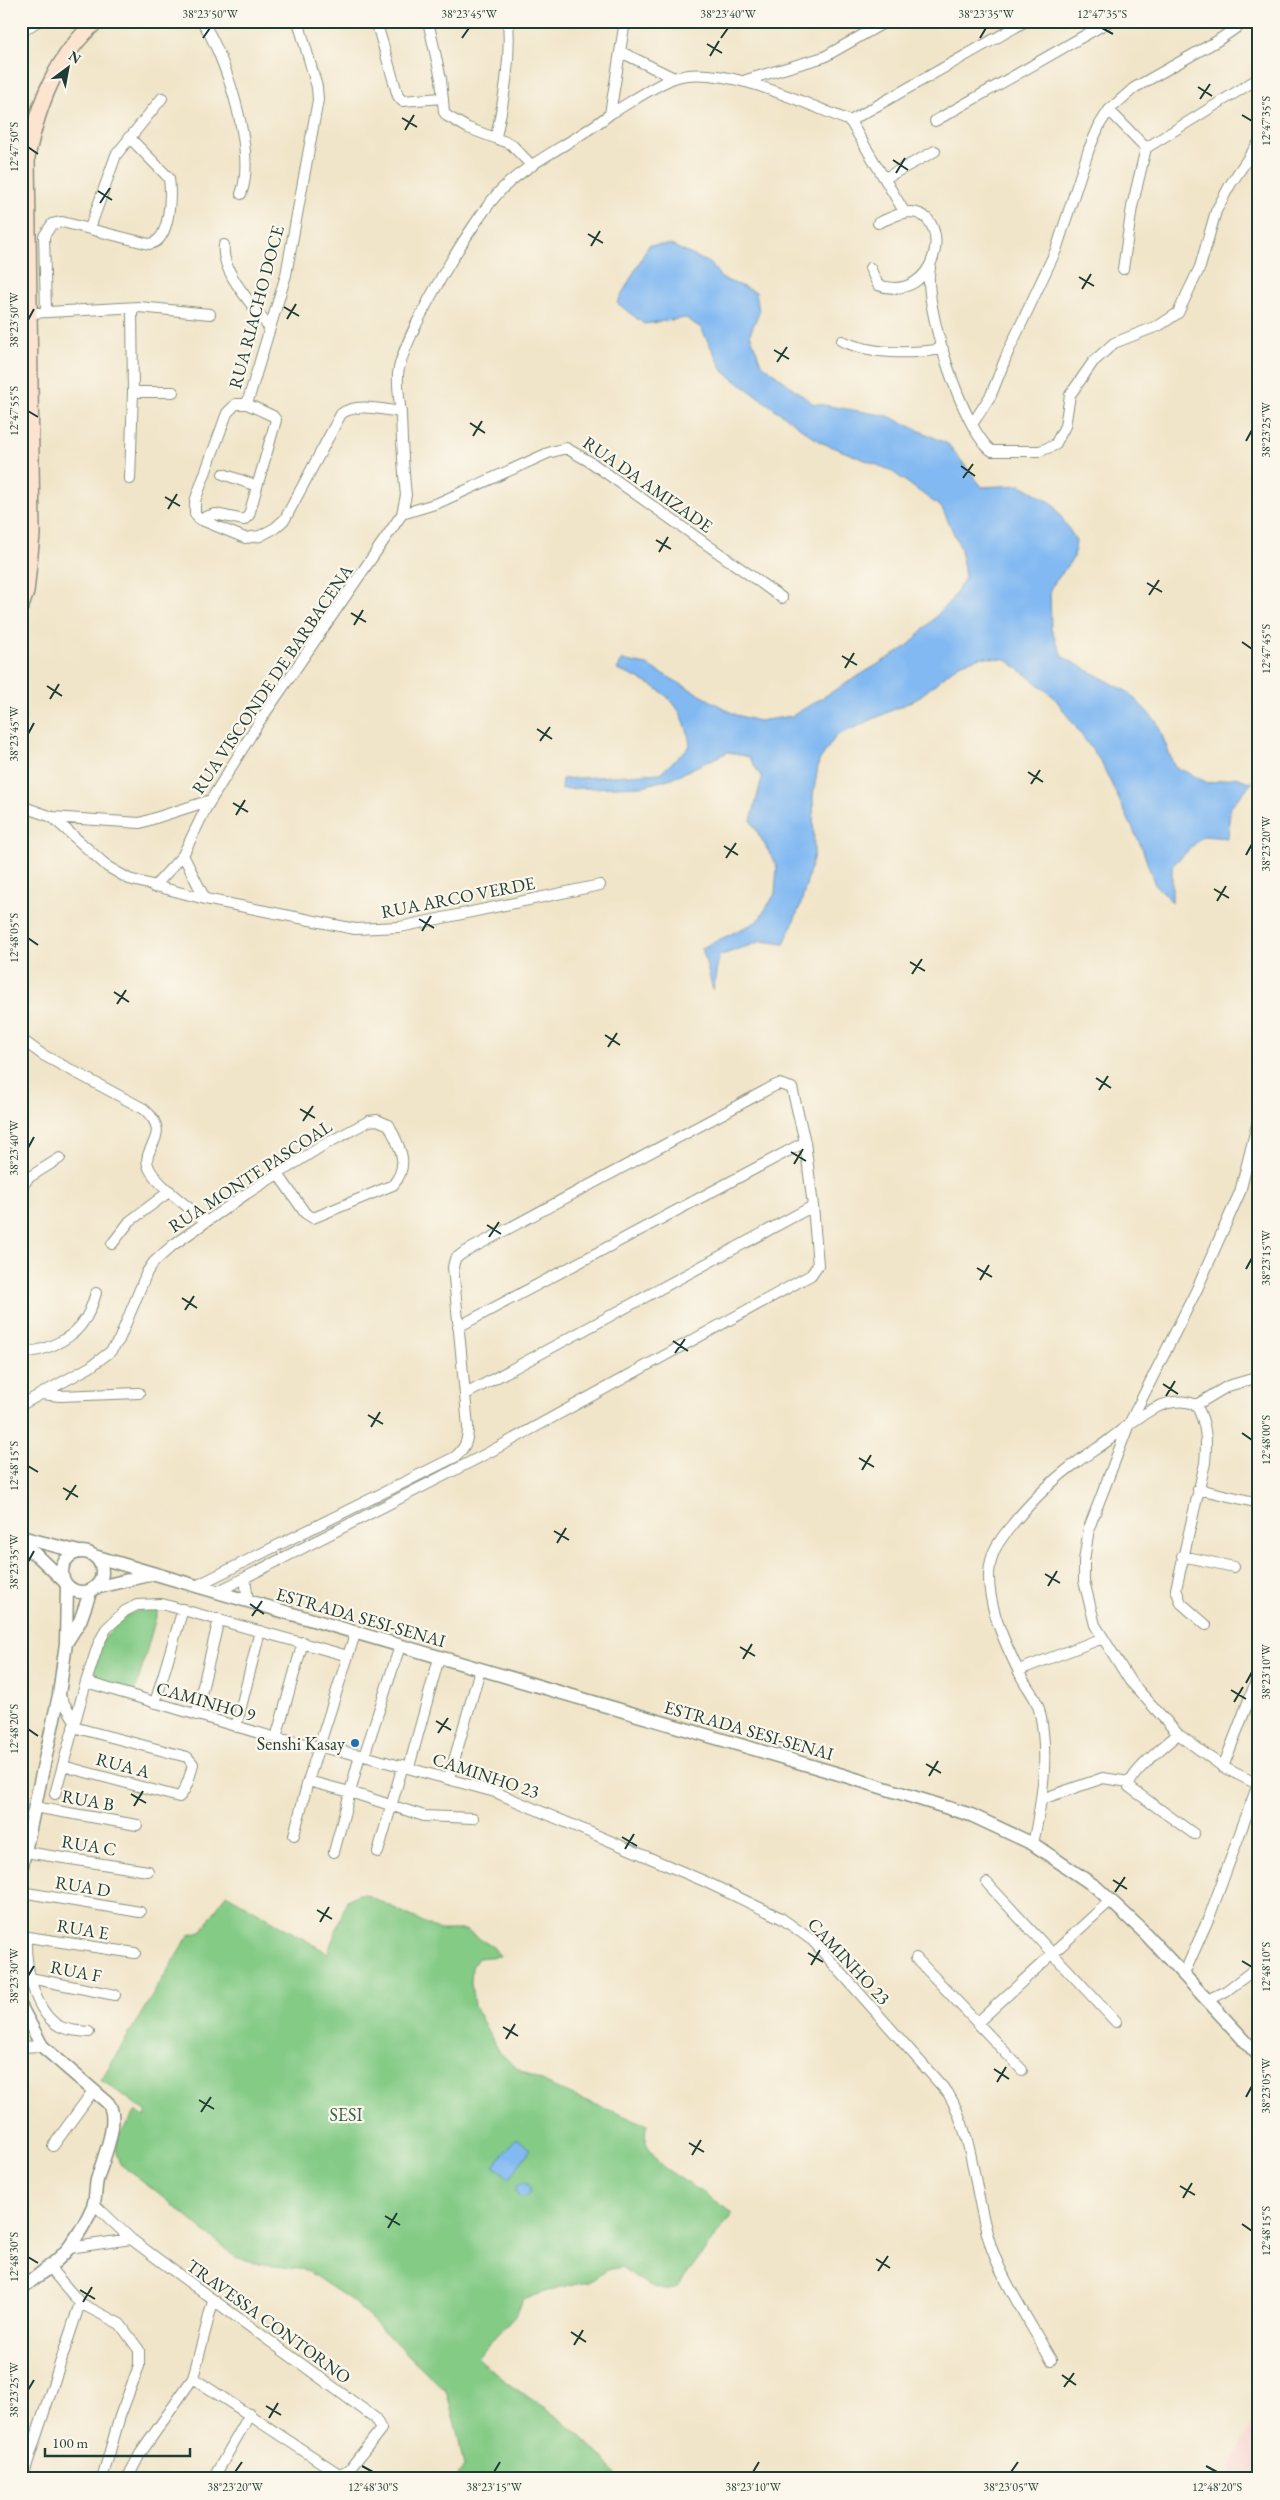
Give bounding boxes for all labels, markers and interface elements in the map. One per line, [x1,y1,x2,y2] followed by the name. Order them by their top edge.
[182,6,239,22] text: 38°23'50"W
[441,6,498,22] text: 38°23'45"W
[700,6,757,22] text: 38°23'40"W
[958,6,1015,22] text: 38°23'35"W
[1077,6,1127,22] text: 12°47'35"S
[42,42,92,92] north arrow
[65,46,85,68] text: N
[1258,96,1274,146] text: 12°47'35"S
[6,122,22,172] text: 12°47'50"S
[223,223,289,391] street label: RUA RIACHO DOCE
[6,291,22,348] text: 38°23'50"W
[6,386,22,436] text: 12°47'55"S
[1258,401,1274,458] text: 38°23'25"W
[579,431,717,537] street label: RUA DA AMIZADE
[186,559,358,798] street label: RUA VISCONDE DE BARBACENA
[1258,624,1274,674] text: 12°47'45"S
[6,705,22,762] text: 38°23'45"W
[1258,815,1274,872] text: 38°23'20"W
[379,871,537,923] street label: RUA ARCO VERDE
[6,913,22,963] text: 12°48'05"S
[164,1114,336,1237] street label: RUA MONTE PASCOAL
[6,1119,22,1176] text: 38°23'40"W
[1258,1229,1274,1286] text: 38°23'15"W
[1258,1415,1274,1465] text: 12°48'00"S
[6,1441,22,1491] text: 12°48'15"S
[6,1533,22,1590] text: 38°23'35"W
[274,1582,448,1652] street label: ESTRADA SESI-SENAI
[1258,1643,1274,1700] text: 38°23'10"W
[154,1676,259,1726] street label: CAMINHO 9
[662,1695,836,1765] street label: ESTRADA SESI-SENAI
[6,1704,22,1754] text: 12°48'20"S
[257,1732,345,1755] place label: Senshi Kasay
[349,1737,361,1749] marker: Senshi Kasay
[94,1747,153,1783] street label: RUA A
[430,1747,542,1803] street label: CAMINHO 23
[60,1784,116,1816] street label: RUA B
[60,1829,118,1861] street label: RUA C
[54,1870,112,1902] street label: RUA D
[803,1913,895,2009] street label: CAMINHO 23
[55,1914,111,1944] street label: RUA E
[1258,1942,1274,1992] text: 12°48'10"S
[6,1947,22,2004] text: 38°23'30"W
[49,1955,103,1987] street label: RUA F
[1258,2057,1274,2114] text: 38°23'05"W
[329,2103,363,2126] park label: SESI
[1258,2206,1274,2256] text: 12°48'15"S
[6,2232,22,2282] text: 12°48'30"S
[182,2254,356,2388] street label: TRAVESSA CONTORNO
[6,2361,22,2418] text: 38°23'25"W
[45,2425,190,2457] scale bar
[52,2433,89,2452] text: 100 m
[207,2479,264,2495] text: 38°23'20"W
[348,2479,398,2495] text: 12°48'30"S
[466,2479,523,2495] text: 38°23'15"W
[725,2479,782,2495] text: 38°23'10"W
[983,2479,1040,2495] text: 38°23'05"W
[1192,2479,1242,2495] text: 12°48'20"S

